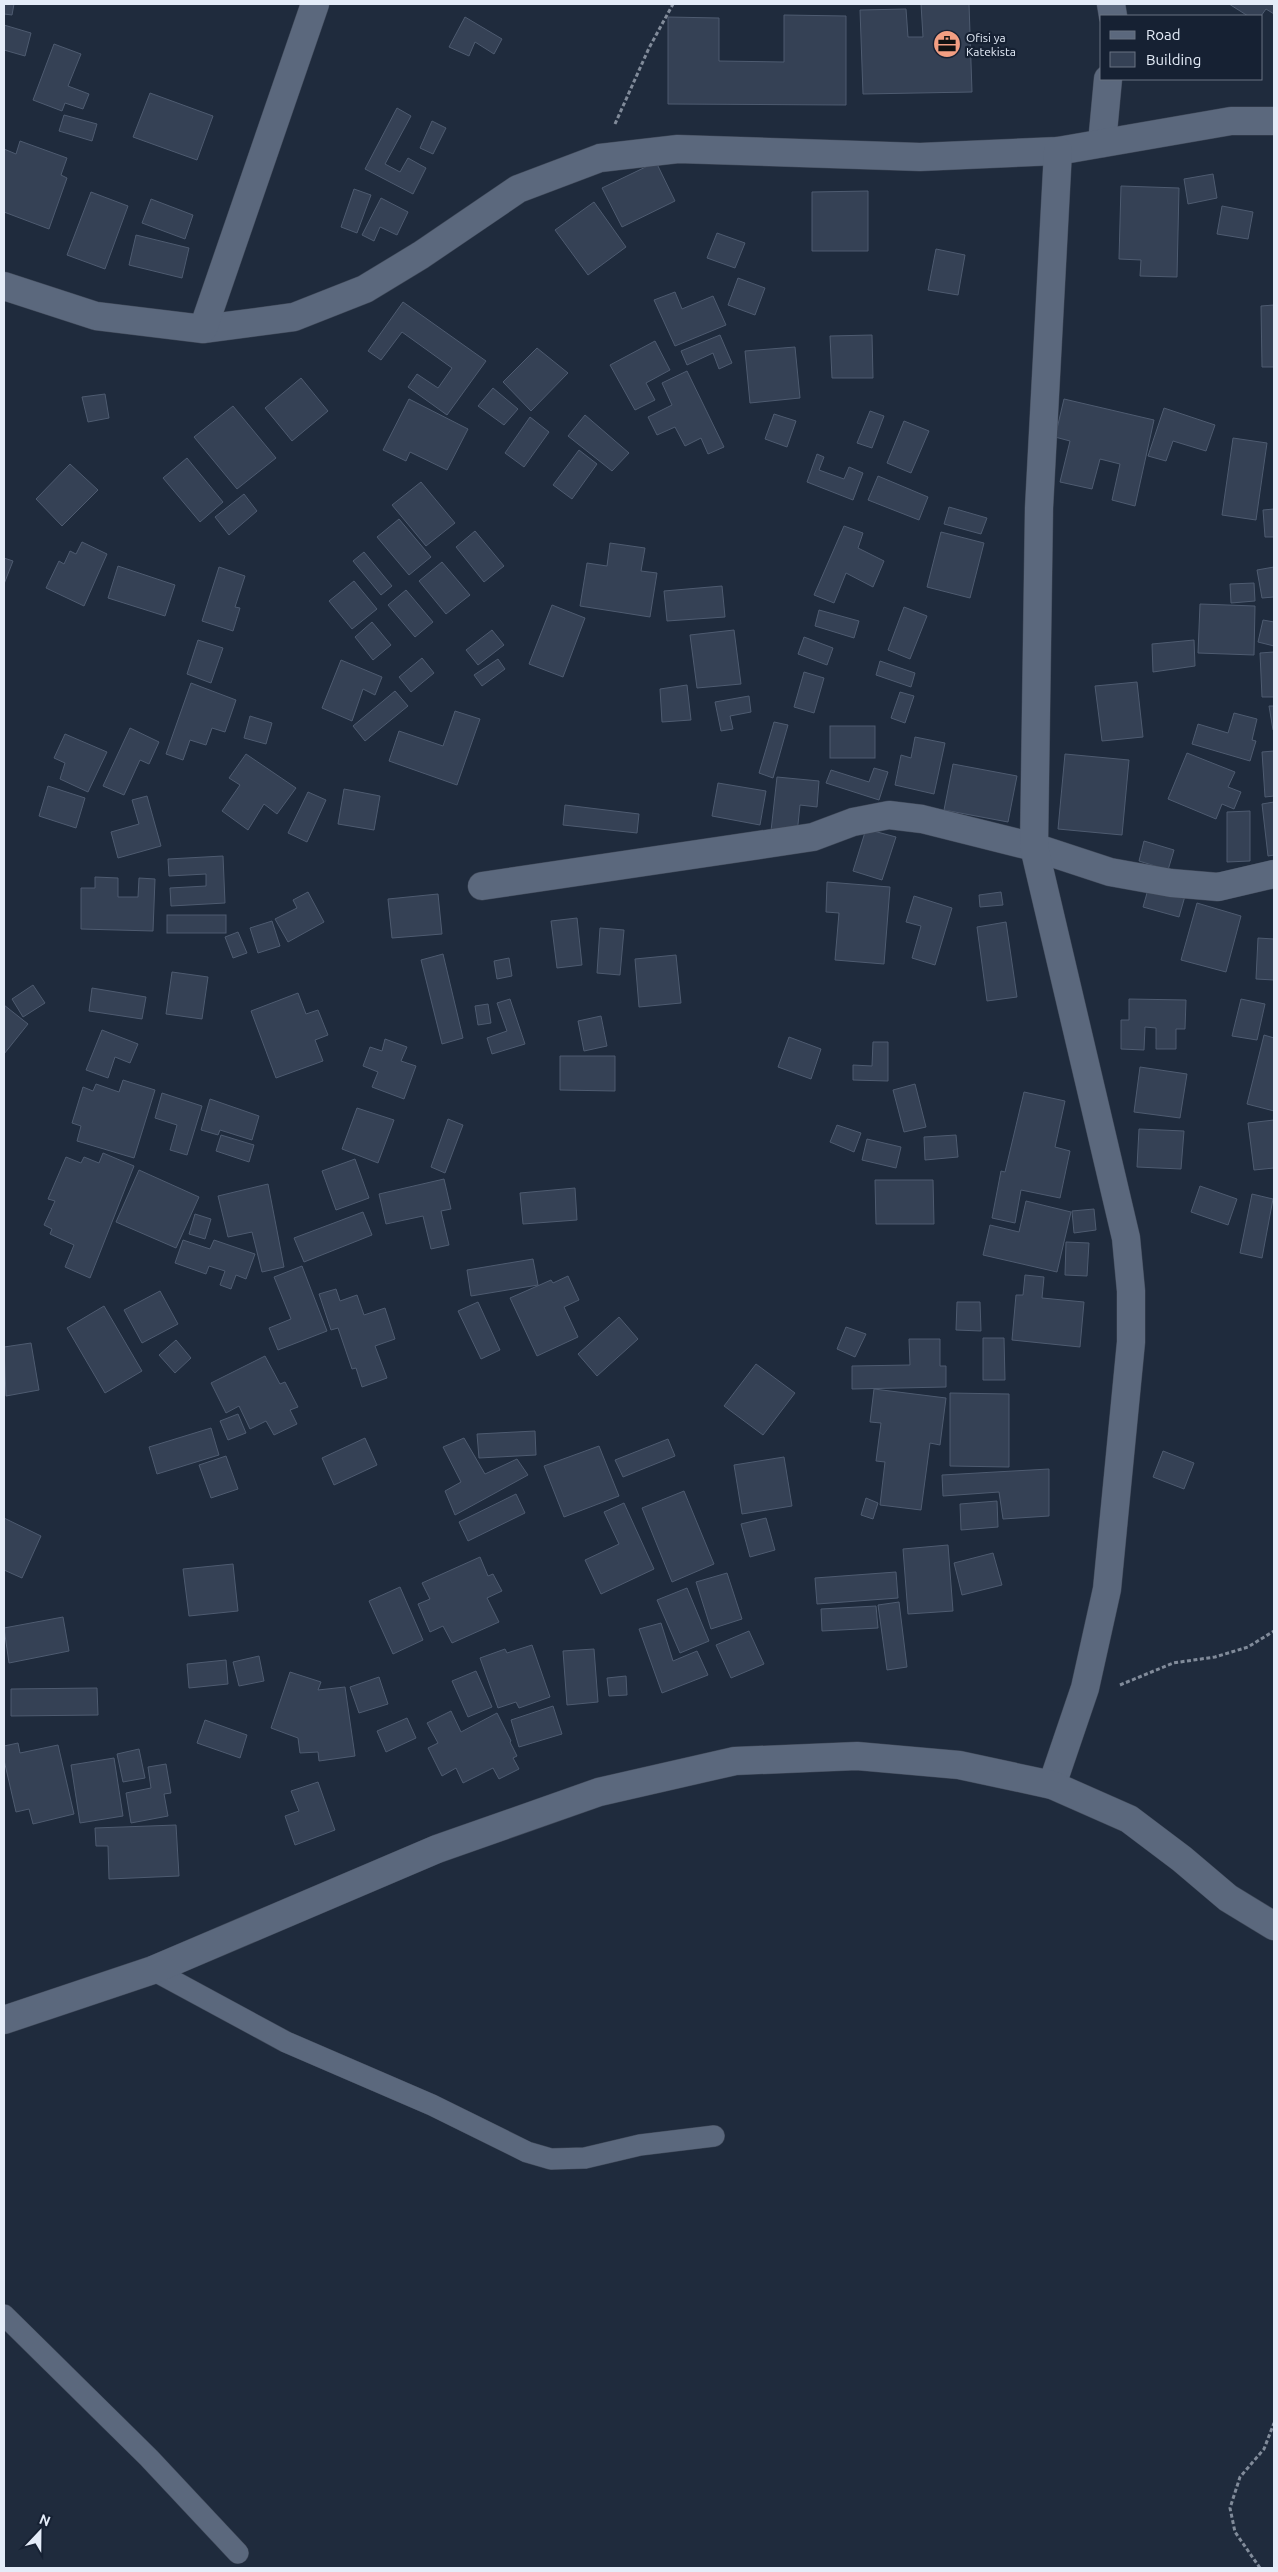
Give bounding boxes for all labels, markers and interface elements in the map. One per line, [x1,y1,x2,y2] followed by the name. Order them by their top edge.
[1100,15,1263,80] legend
[1146,26,1181,43] text: Road
[932,29,962,59] office icon: Ofisi ya Katekista
[966,31,1016,58] place label: Ofisi ya Katekista
[1146,51,1201,68] text: Building
[15,2507,65,2557] north arrow
[37,2511,53,2529] text: N

